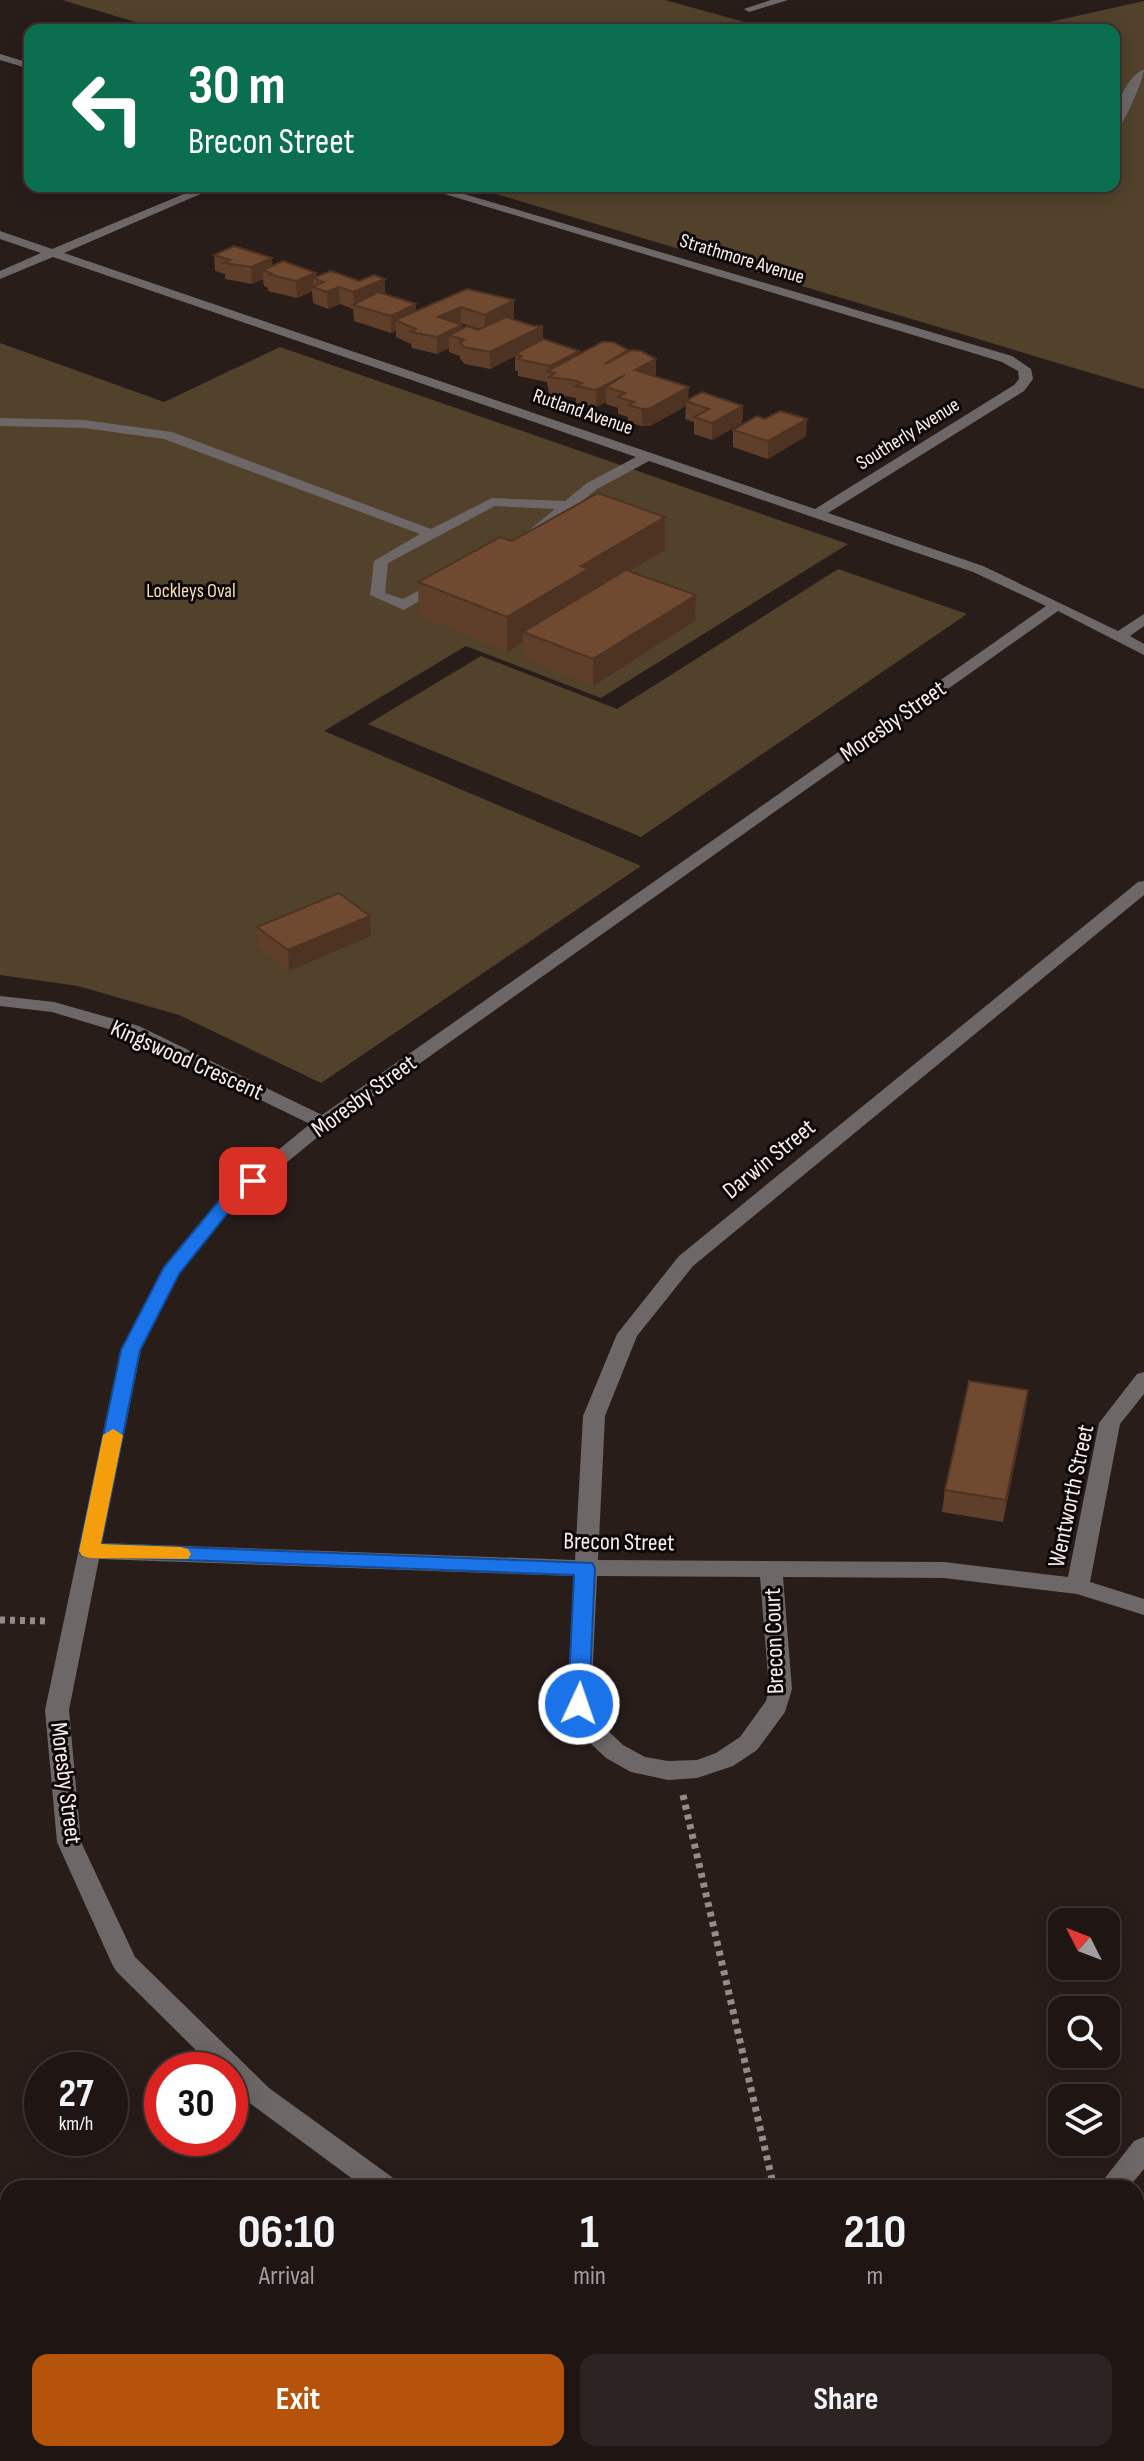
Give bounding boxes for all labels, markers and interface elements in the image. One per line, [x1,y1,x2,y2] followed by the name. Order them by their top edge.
[188,53,286,120] text: 30 m
[56,56,160,160] icon: left
[188,121,355,164] text: Brecon Street
[677,229,807,289] street label: Strathmore Avenue
[530,384,636,440] street label: Rutland Avenue
[852,393,964,475] street label: Southerly Avenue
[146,579,236,603] park label: Lockleys Oval
[835,674,951,768] street label: Moresby Street
[106,1013,268,1107] street label: Kingswood Crescent
[306,1048,422,1144] street label: Moresby Street
[717,1113,821,1205] street label: Darwin Street
[219,1147,287,1215] pin
[231,1159,275,1203] icon: arrive
[1042,1422,1100,1570] street label: Wentworth Street
[563,1527,675,1557] street label: Brecon Street
[758,1587,790,1695] street label: Brecon Court
[537,1662,621,1746] position arrow
[44,1720,88,1846] street label: Moresby Street
[1048,1908,1120,1980] north arrow
[1048,1908,1120,2156] map controls
[1048,1996,1120,2068] button: search
[144,2052,248,2156] speed limit sign: 30
[59,2070,93,2118] text: 27
[1048,2084,1120,2156] button: layers
[59,2112,93,2136] text: km/h
[238,2204,336,2261] text: 06:10
[580,2204,599,2261] text: 1
[844,2204,906,2261] text: 210
[259,2261,315,2292] text: Arrival
[573,2261,606,2292] text: min
[867,2261,883,2292] text: m
[32,2354,564,2446] button: Exit
[580,2354,1112,2446] button: Share

